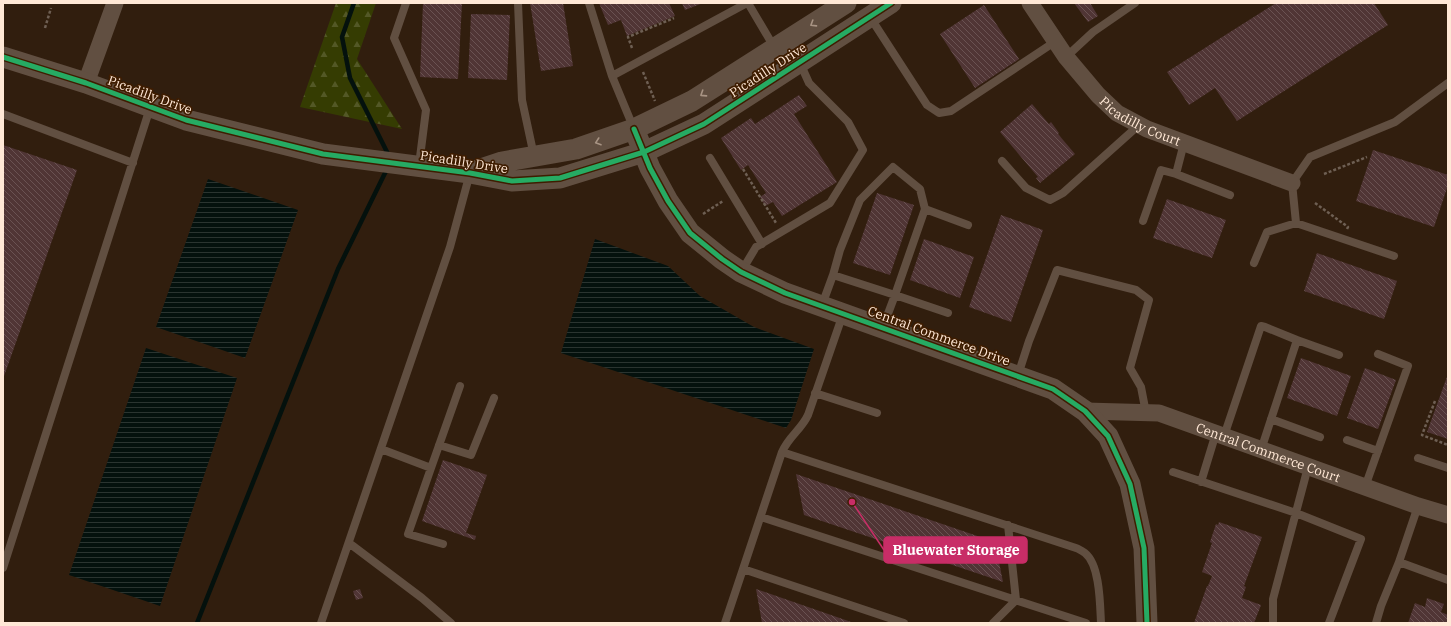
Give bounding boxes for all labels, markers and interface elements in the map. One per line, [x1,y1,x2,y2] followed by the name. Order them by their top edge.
[810,19,817,27] one-way arrow
[726,39,810,101] street label: Picadilly Drive
[105,72,195,118] street label: Picadilly Drive
[700,89,707,97] one-way arrow
[1096,93,1183,149] street label: Picadilly Court
[594,137,601,146] one-way arrow
[419,147,509,177] street label: Picadilly Drive
[865,302,1013,370] street label: Central Commerce Drive
[1194,419,1343,486] street label: Central Commerce Court
[884,537,1027,563] callout: Bluewater Storage
[892,541,1020,559] text: Bluewater Storage

